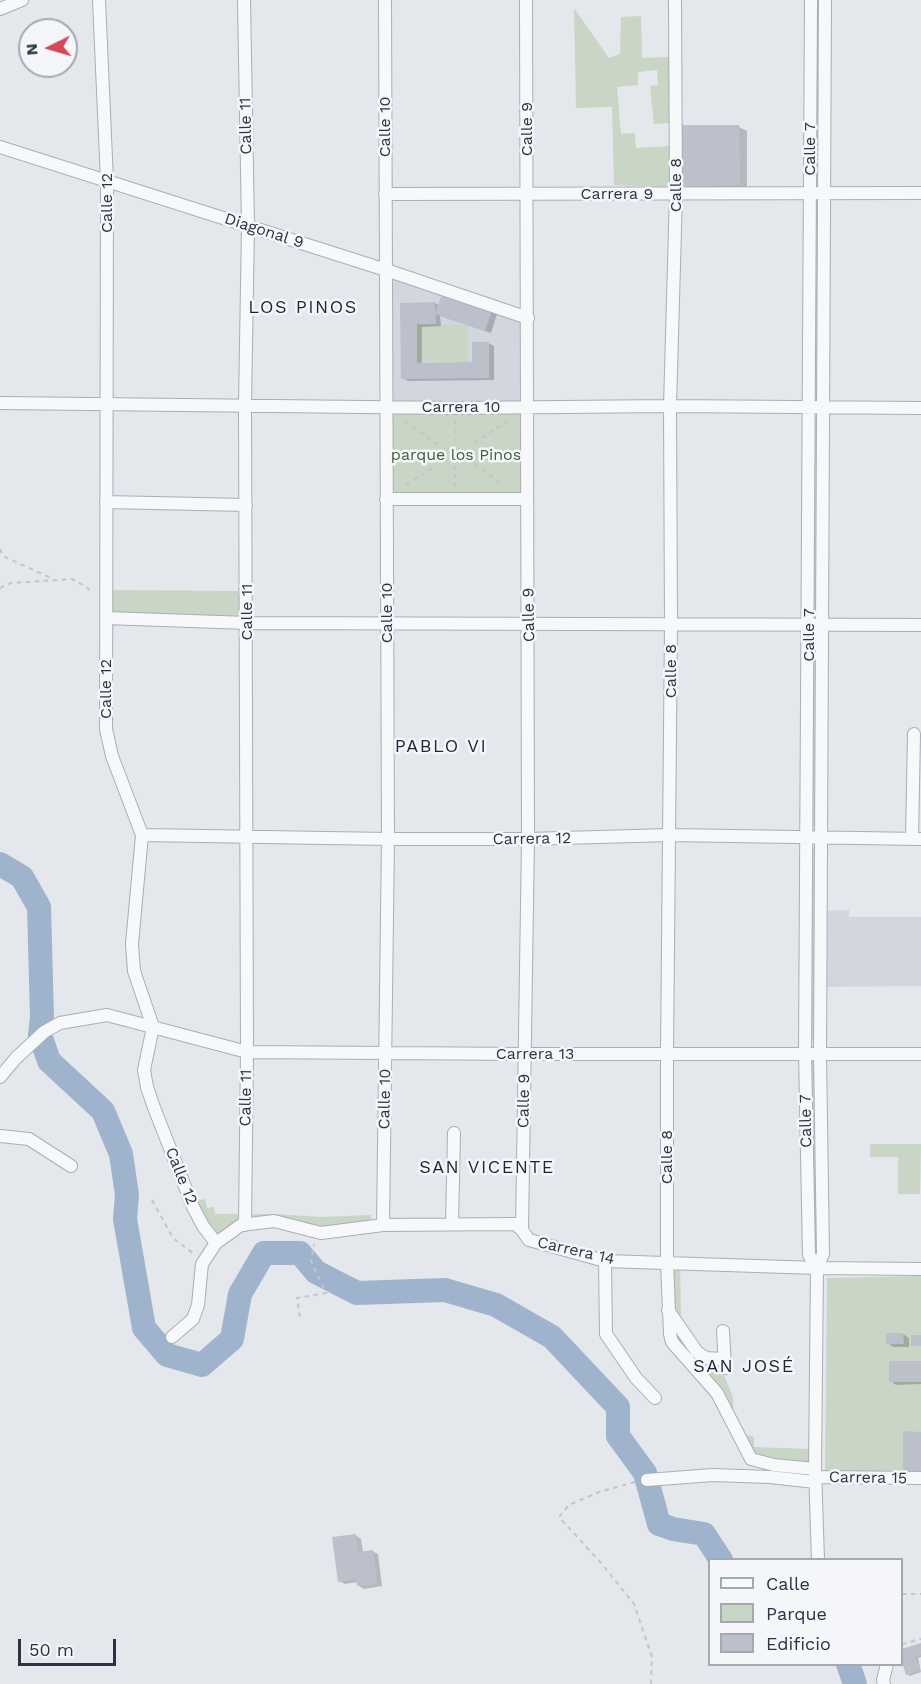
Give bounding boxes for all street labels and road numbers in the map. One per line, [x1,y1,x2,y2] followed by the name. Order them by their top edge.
[236,97,256,155] street label: Calle 11
[375,97,395,157] street label: Calle 10
[517,102,537,156] street label: Calle 9
[800,122,820,176] street label: Calle 7
[666,158,686,212] street label: Calle 8
[97,173,117,233] street label: Calle 12
[581,184,653,204] street label: Carrera 9
[222,209,306,253] street label: Diagonal 9
[421,397,501,417] street label: Carrera 10
[377,583,397,643] street label: Calle 10
[237,584,257,640] street label: Calle 11
[519,588,539,642] street label: Calle 9
[799,608,819,662] street label: Calle 7
[661,644,681,698] street label: Calle 8
[96,659,116,719] street label: Calle 12
[493,829,571,849] street label: Carrera 12
[496,1044,574,1064] street label: Carrera 13
[375,1068,395,1130] street label: Calle 10
[236,1069,256,1127] street label: Calle 11
[514,1074,534,1128] street label: Calle 9
[796,1094,816,1148] street label: Calle 7
[657,1130,677,1184] street label: Calle 8
[161,1145,201,1207] street label: Calle 12
[535,1233,617,1269] street label: Carrera 14
[829,1468,907,1488] street label: Carrera 15

